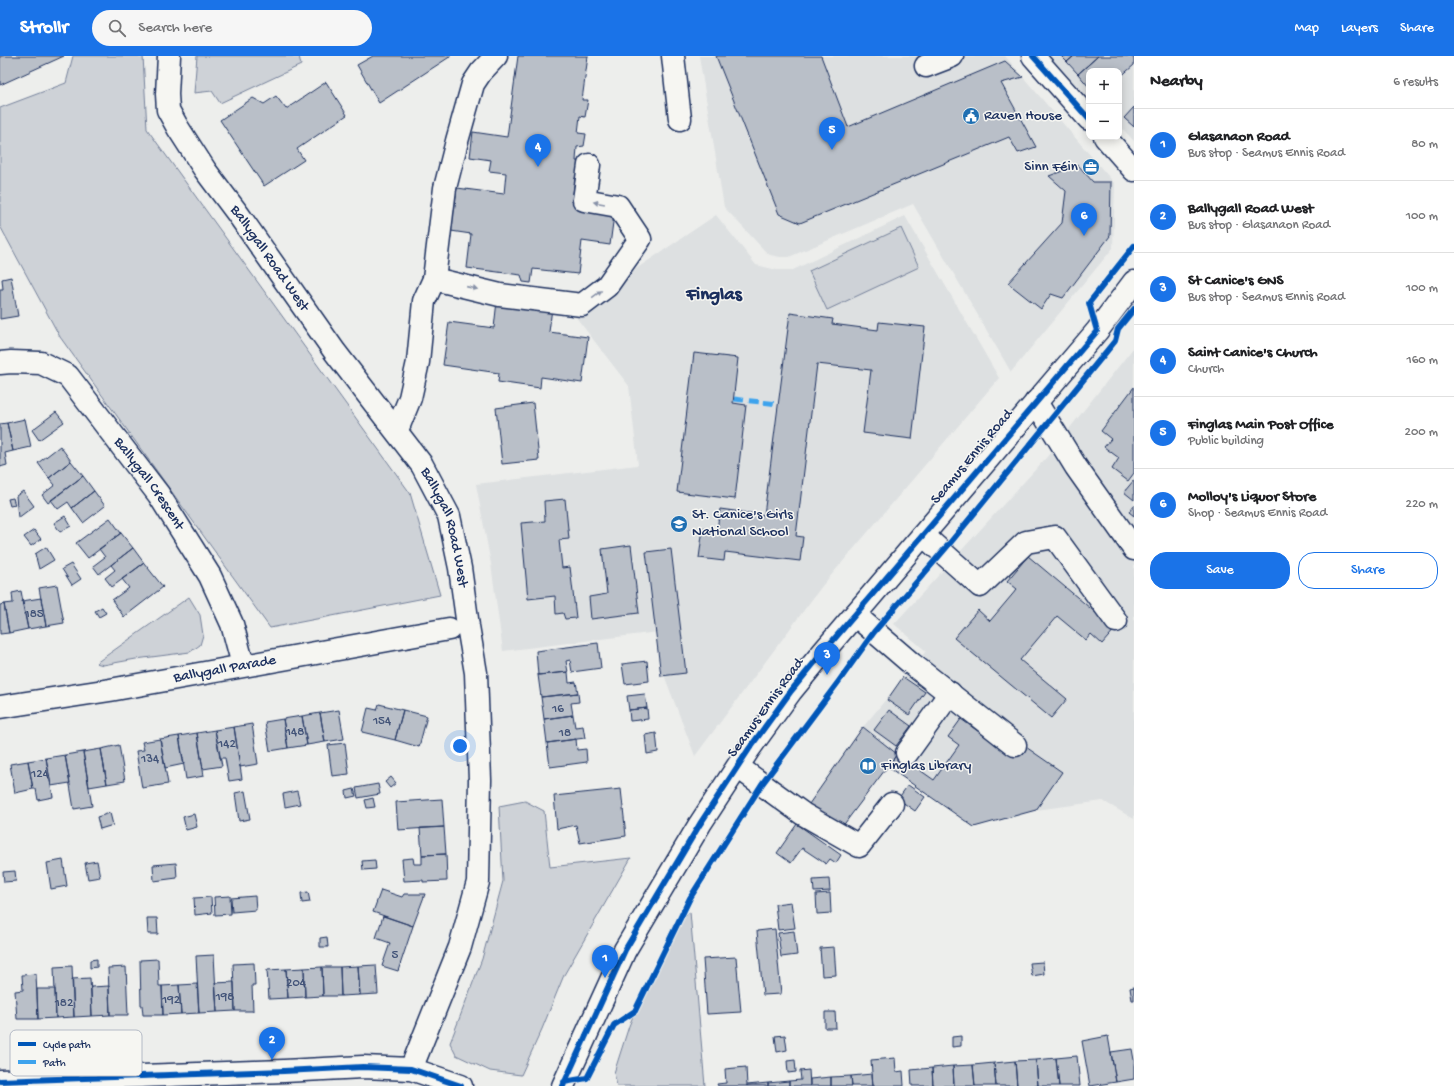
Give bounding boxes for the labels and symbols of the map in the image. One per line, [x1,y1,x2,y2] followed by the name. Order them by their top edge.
[961,106,981,126] public building icon: Raven House
[984,107,1062,125] place label: Raven House
[819,117,845,150] pin: 5
[525,134,551,167] pin: 4
[1081,157,1101,177] office icon: Sinn Féin
[1024,158,1078,176] place label: Sinn Féin
[592,199,605,205] one-way arrow
[225,201,314,317] street label: Ballygall Road West
[1071,203,1097,236] pin: 6
[685,284,743,307] district label: Finglas
[466,286,478,292] one-way arrow
[592,290,602,298] one-way arrow
[927,405,1018,508] street label: Seamus Ennis Road
[109,433,189,535] street label: Ballygall Crescent
[416,464,472,590] street label: Ballygall Road West
[692,506,793,541] place label: St. Canice's Girls National School
[669,514,689,534] school or university icon: St. Canice's Girls National School
[23,607,44,622] house number: 185
[814,642,840,675] pin: 3
[171,651,278,688] street label: Ballygall Parade
[724,654,809,761] street label: Seamus Ennis Road
[551,702,564,717] house number: 16
[372,714,391,729] house number: 154
[285,725,304,740] house number: 148
[558,726,571,741] house number: 18
[450,736,470,756] your location
[217,737,237,752] house number: 142
[140,752,159,767] house number: 134
[858,756,878,776] library icon: Finglas Library
[880,757,972,775] place label: Finglas Library
[30,767,49,782] house number: 124
[592,945,618,978] pin: 1
[392,948,399,963] house number: 5
[286,976,306,991] house number: 204
[215,990,234,1005] house number: 198
[161,993,181,1008] house number: 192
[54,996,74,1011] house number: 182
[259,1027,285,1060] pin: 2
[10,1030,142,1076] legend
[43,1040,91,1052] text: Cycle path
[42,1058,66,1070] text: Path

